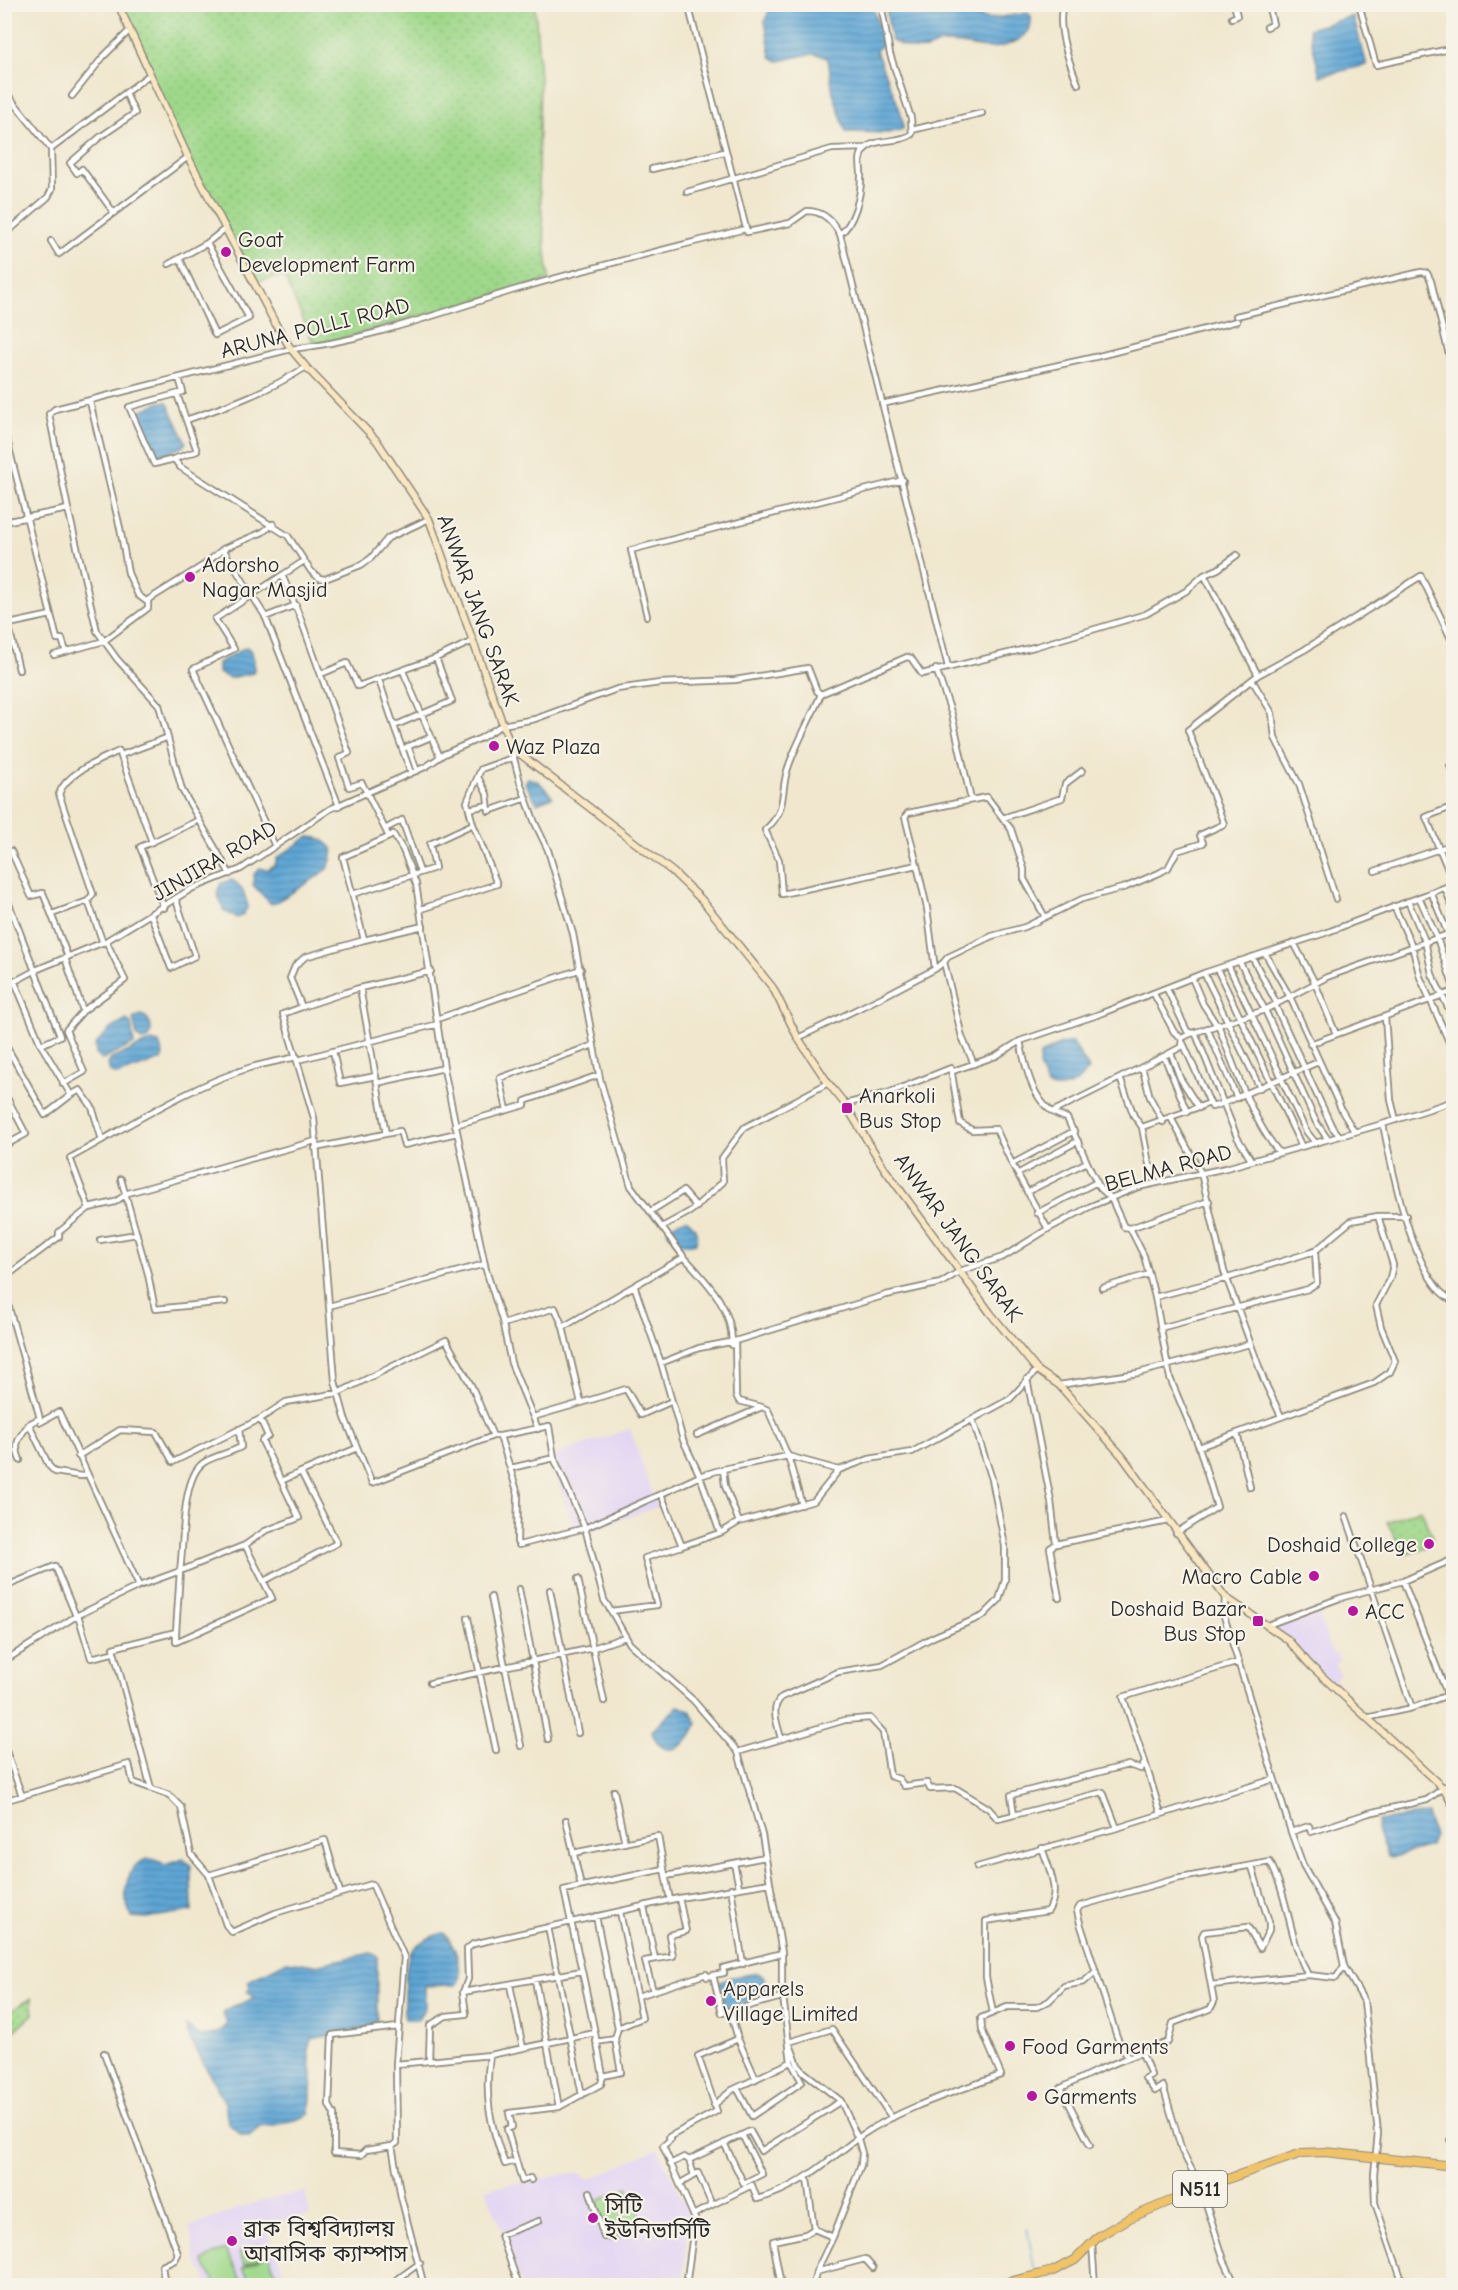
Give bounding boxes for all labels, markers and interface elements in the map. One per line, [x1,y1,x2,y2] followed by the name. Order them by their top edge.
[238,227,416,278] place label: Goat Development Farm
[219,245,233,259] marker: Goat Development Farm
[218,292,413,364] street label: ARUNA POLLI ROAD
[431,511,525,710] street label: ANWAR JANG SARAK
[202,552,328,603] place label: Adorsho Nagar Masjid
[183,570,197,584] marker: Adorsho Nagar Masjid
[506,734,601,760] place label: Waz Plaza
[487,739,501,753] marker: Waz Plaza
[148,815,281,907] street label: JINJIRA ROAD
[859,1083,942,1134] place label: Anarkoli Bus Stop
[840,1101,854,1115] marker: Anarkoli Bus Stop
[1102,1139,1235,1197] street label: BELMA ROAD
[888,1148,1028,1327] street label: ANWAR JANG SARAK
[1267,1532,1417,1558] place label: Doshaid College
[1422,1537,1436,1551] marker: Doshaid College
[1182,1564,1302,1590] place label: Macro Cable
[1307,1569,1321,1583] marker: Macro Cable
[1110,1596,1246,1647] place label: Doshaid Bazar Bus Stop
[1365,1599,1405,1625] place label: ACC
[1346,1604,1360,1618] marker: ACC
[1251,1614,1265,1628] marker: Doshaid Bazar Bus Stop
[723,1976,858,2027] place label: Apparels Village Limited
[704,1994,718,2008] marker: Apparels Village Limited
[1022,2034,1168,2060] place label: Food Garments
[1003,2039,1017,2053] marker: Food Garments
[1044,2084,1137,2110] place label: Garments
[1025,2089,1039,2103] marker: Garments
[1173,2171,1227,2207] road number: N511
[604,2193,711,2244] place label: সিটি ইউনিভার্সিটি
[586,2211,600,2225] marker: সিটি ইউনিভার্সিটি
[243,2216,408,2267] place label: ব্রাক বিশ্ববিদ্যালয় আবাসিক ক্যাম্পাস
[225,2234,239,2248] marker: ব্রাক বিশ্ববিদ্যালয় আবাসিক ক্যাম্পাস

